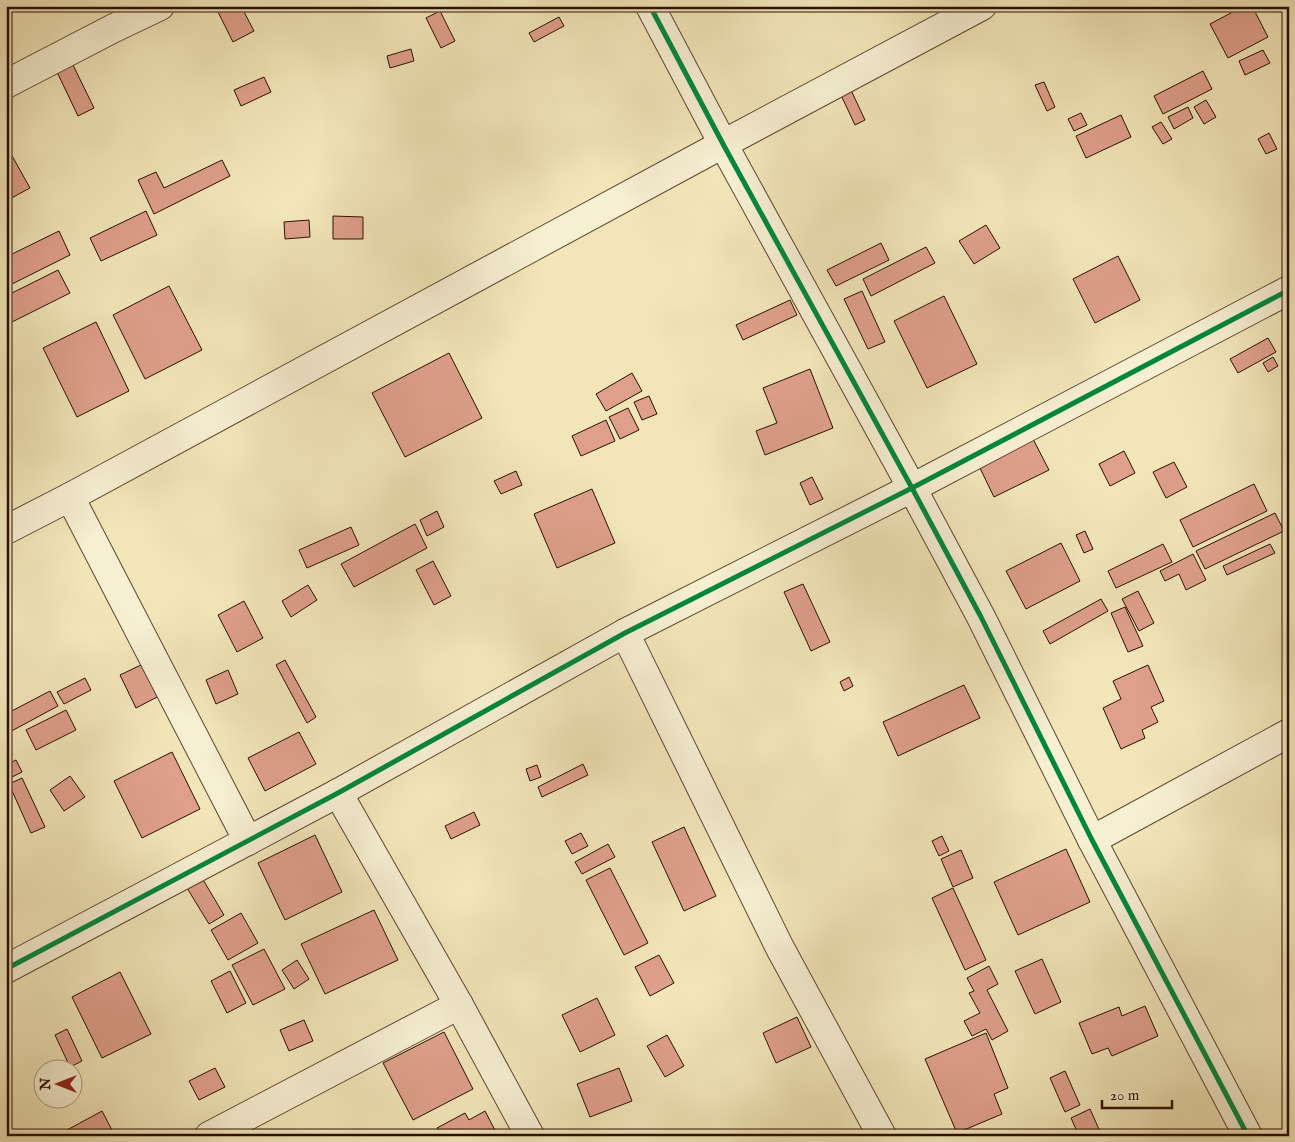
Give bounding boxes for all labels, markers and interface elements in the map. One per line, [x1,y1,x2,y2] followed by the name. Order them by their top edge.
[32,1060,82,1110] north arrow
[1102,1077,1172,1109] scale bar
[37,1078,55,1091] text: N
[1110,1086,1140,1105] text: 20 m

